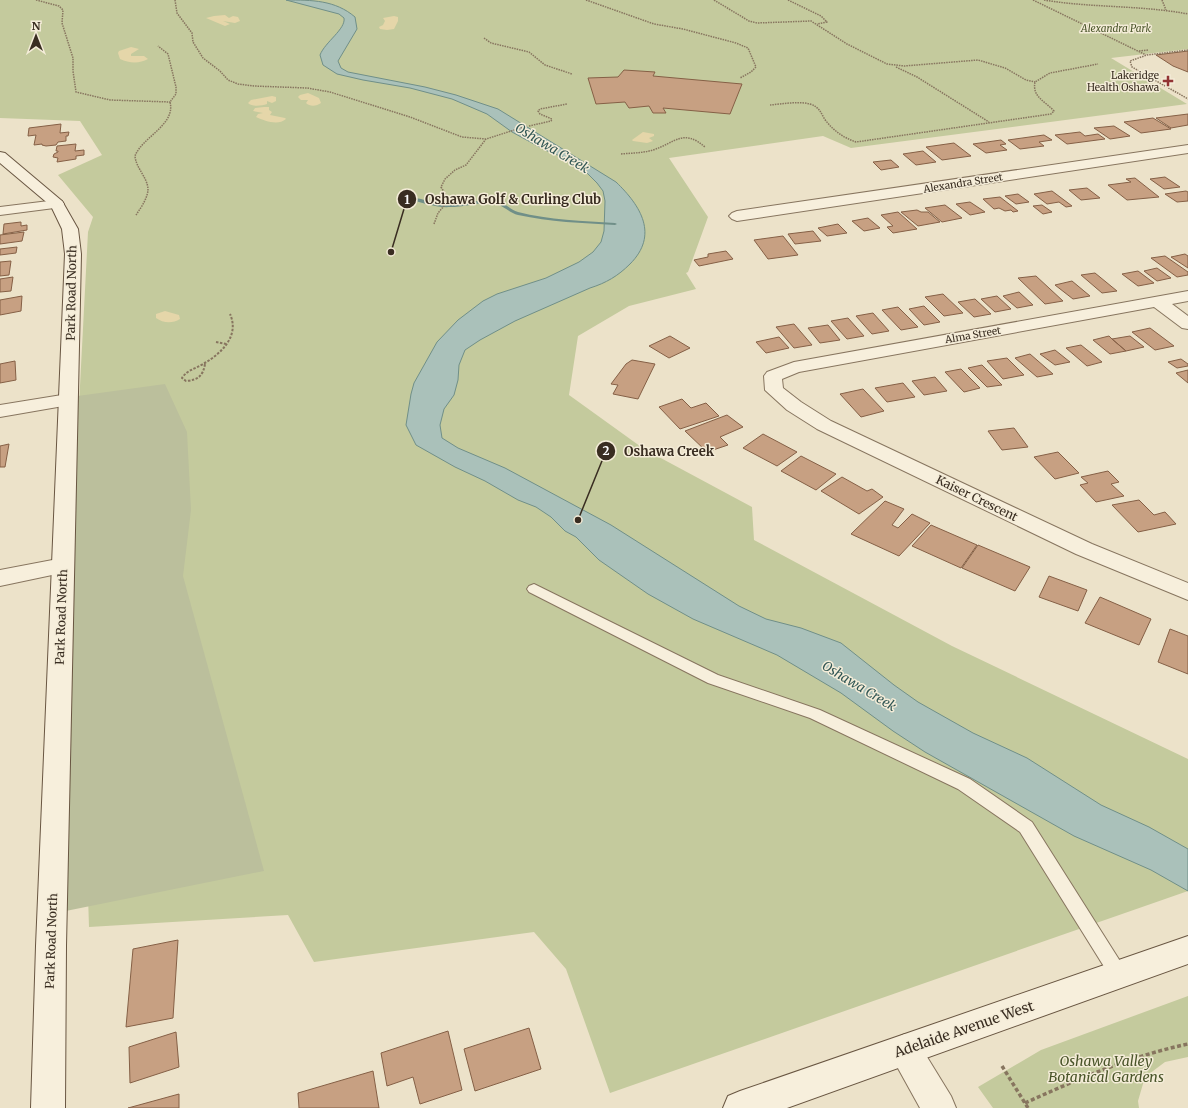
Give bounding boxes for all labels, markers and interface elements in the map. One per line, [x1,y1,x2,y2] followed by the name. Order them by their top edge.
[16,16,56,56] north arrow
[32,19,41,33] text: N
[1080,22,1151,35] park label: Alexandra Park
[1087,69,1160,94] place label: Lakeridge Health Oshawa
[1162,75,1174,87] marker: Lakeridge Health Oshawa
[512,119,592,177] water label: Oshawa Creek
[921,170,1004,196] street label: Alexandra Street
[397,187,609,212] callout: Oshawa Golf & Curling Club
[425,191,601,208] text: Oshawa Golf & Curling Club
[404,192,410,207] text: 1
[63,245,79,341] street label: Park Road North
[943,324,1002,346] street label: Alma Street
[596,439,722,464] callout: Oshawa Creek
[602,443,610,458] text: 2
[624,443,715,460] text: Oshawa Creek
[934,472,1021,524] street label: Kaiser Crescent
[52,569,70,665] street label: Park Road North
[819,657,899,715] water label: Oshawa Creek
[42,893,60,989] street label: Park Road North
[891,996,1037,1062] street label: Adelaide Avenue West
[1048,1052,1164,1086] park label: Oshawa Valley Botanical Gardens

